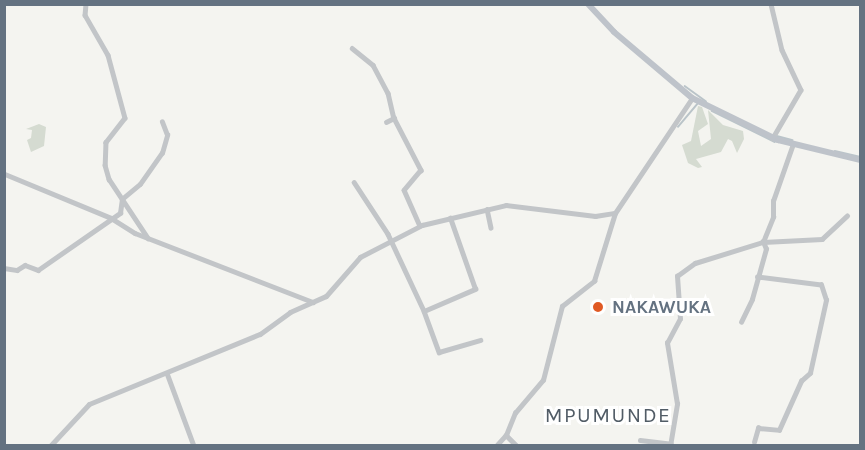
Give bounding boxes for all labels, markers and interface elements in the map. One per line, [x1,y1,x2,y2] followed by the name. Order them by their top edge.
[612,296,711,318] place label: NAKAWUKA
[589,298,607,316] marker: NAKAWUKA
[545,402,671,428] district label: MPUMUNDE

